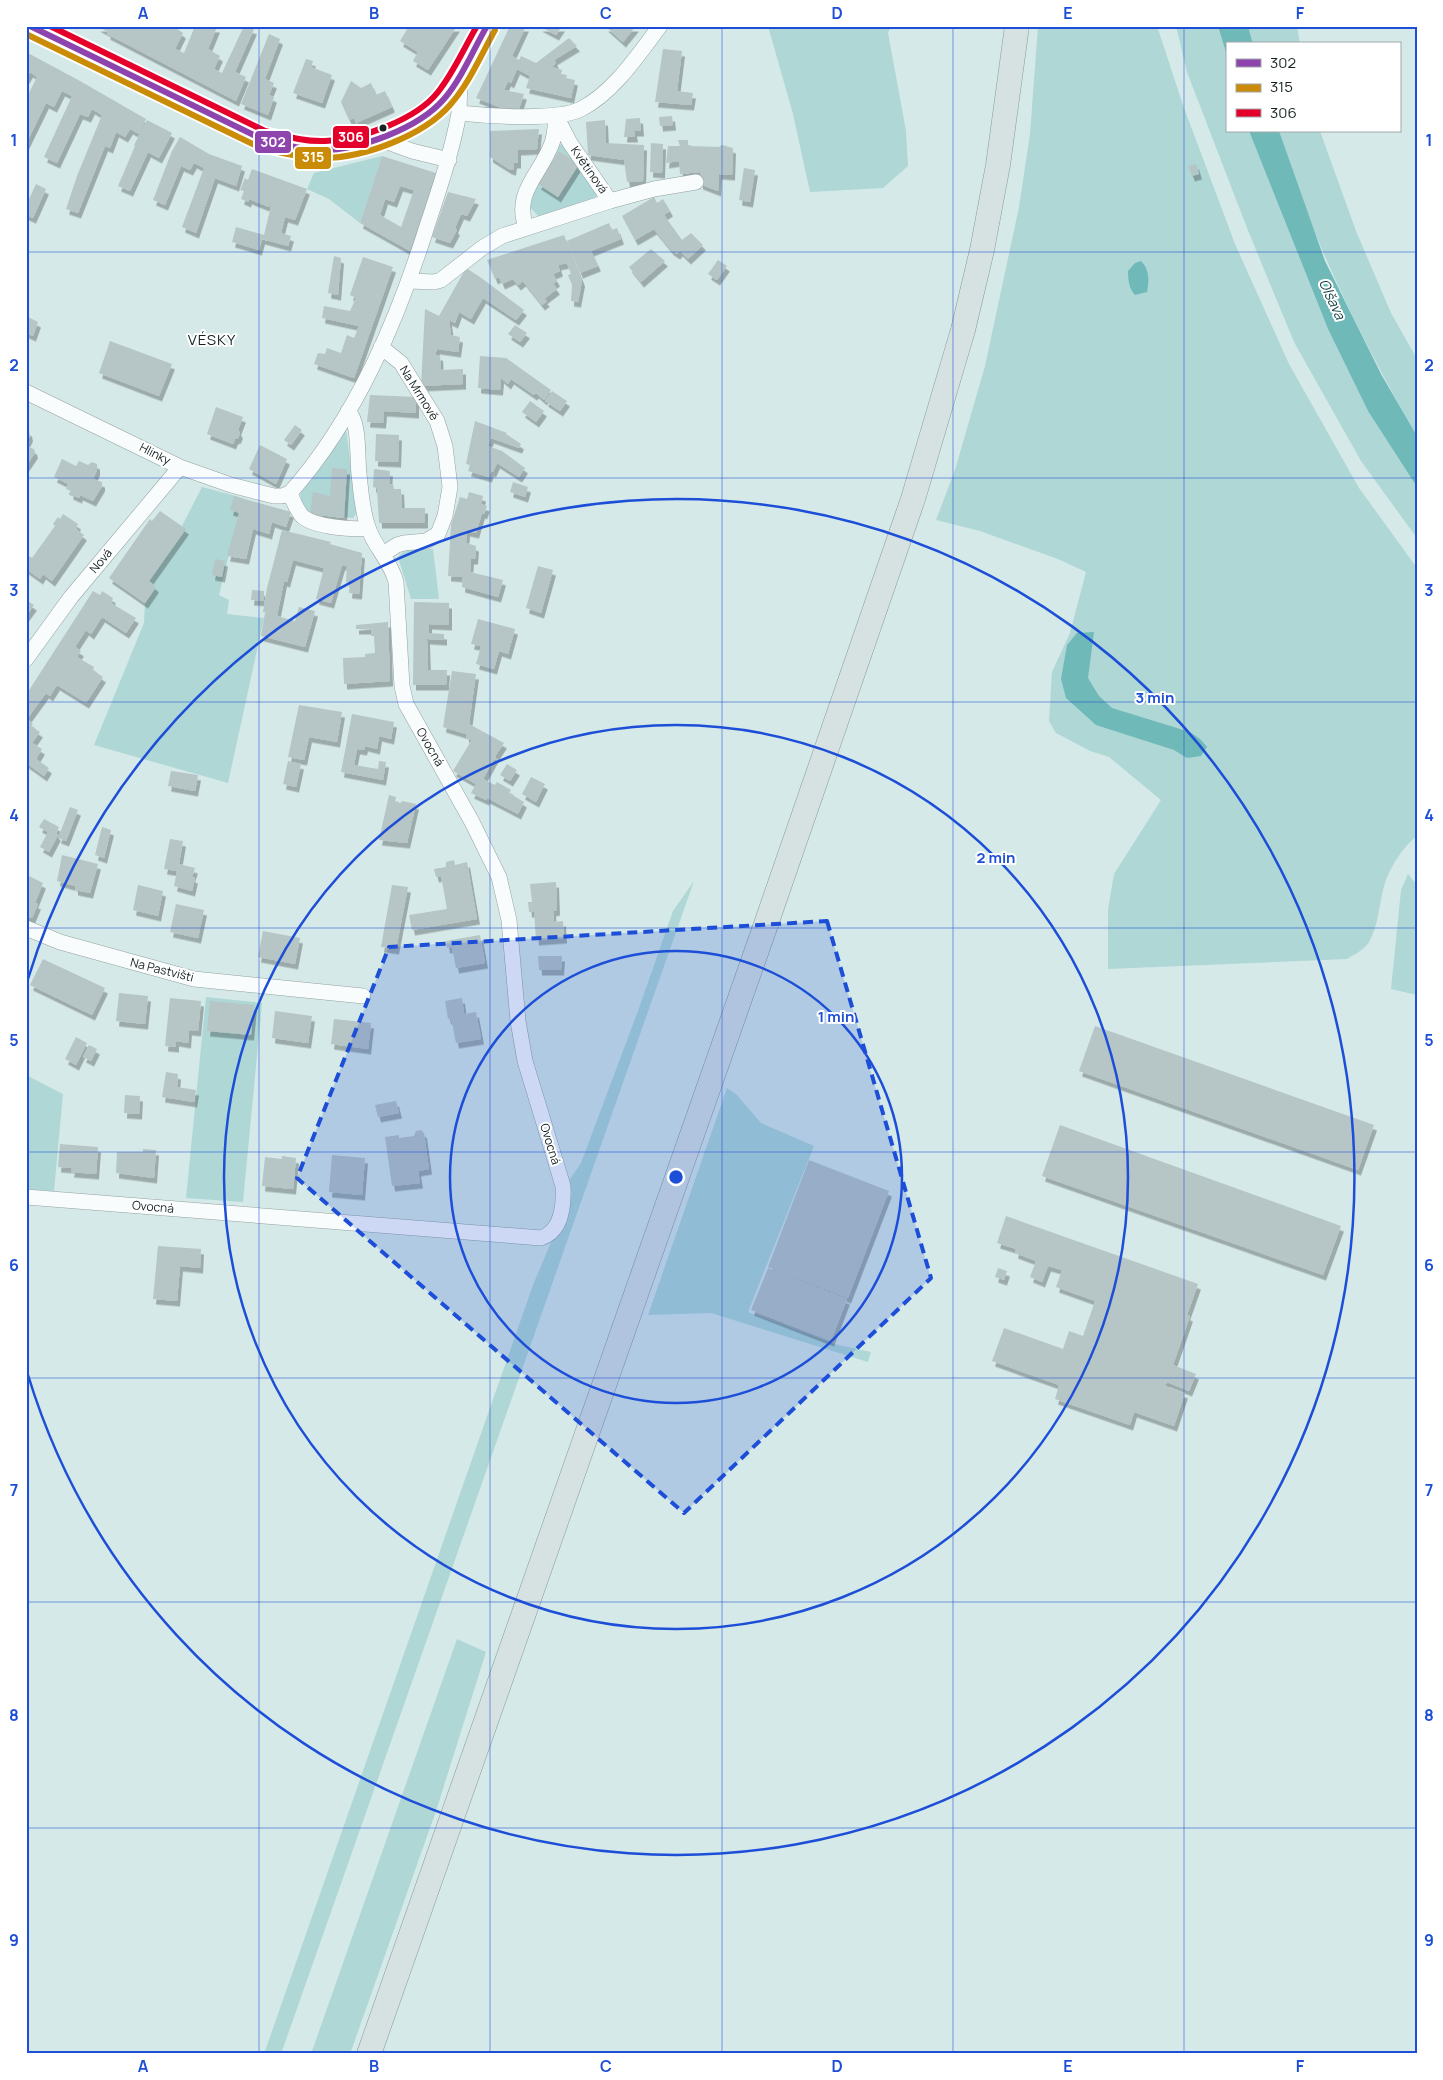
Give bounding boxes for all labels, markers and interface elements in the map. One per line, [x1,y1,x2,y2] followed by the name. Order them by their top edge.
[138,2,149,24] text: A
[369,2,379,24] text: B
[600,2,612,24] text: C
[831,2,843,24] text: D
[1063,2,1073,24] text: E
[1296,2,1305,24] text: F
[1226,42,1400,132] legend
[1270,52,1296,73] text: 302
[1270,76,1293,97] text: 315
[1270,102,1297,123] text: 306
[378,123,388,133] unlabelled marker
[332,125,370,149] line badge: 306
[338,127,364,146] text: 306
[10,129,18,151] text: 1
[1425,129,1433,151] text: 1
[254,130,292,154] line badge: 302
[260,132,286,151] text: 302
[567,143,612,197] street label: Květinová
[294,146,332,170] line badge: 315
[302,147,324,166] text: 315
[1315,275,1351,323] water label: Olšava
[188,329,236,350] district label: VÉSKY
[9,354,19,376] text: 2
[1424,354,1434,376] text: 2
[396,362,443,423] street label: Na Mrmově
[137,438,174,469] street label: Hlinky
[85,545,116,577] street label: Nová
[9,579,19,601] text: 3
[1424,579,1434,601] text: 3
[1136,687,1174,708] text: 3 min
[413,724,448,769] street label: Ovocná
[9,804,19,826] text: 4
[1424,804,1434,826] text: 4
[976,847,1016,868] text: 2 min
[129,953,196,986] street label: Na Pastvišti
[818,1006,854,1027] text: 1 min
[9,1029,19,1051] text: 5
[1424,1029,1434,1051] text: 5
[536,1121,565,1166] street label: Ovocná
[667,1168,685,1186] centre of rings
[131,1196,175,1217] street label: Ovocná
[9,1254,19,1276] text: 6
[1424,1254,1434,1276] text: 6
[10,1479,18,1501] text: 7
[1425,1479,1433,1501] text: 7
[9,1704,19,1726] text: 8
[1424,1704,1434,1726] text: 8
[9,1929,19,1951] text: 9
[1424,1929,1434,1951] text: 9
[138,2055,149,2077] text: A
[369,2055,379,2077] text: B
[600,2055,612,2077] text: C
[831,2055,843,2077] text: D
[1063,2055,1073,2077] text: E
[1296,2055,1305,2077] text: F

